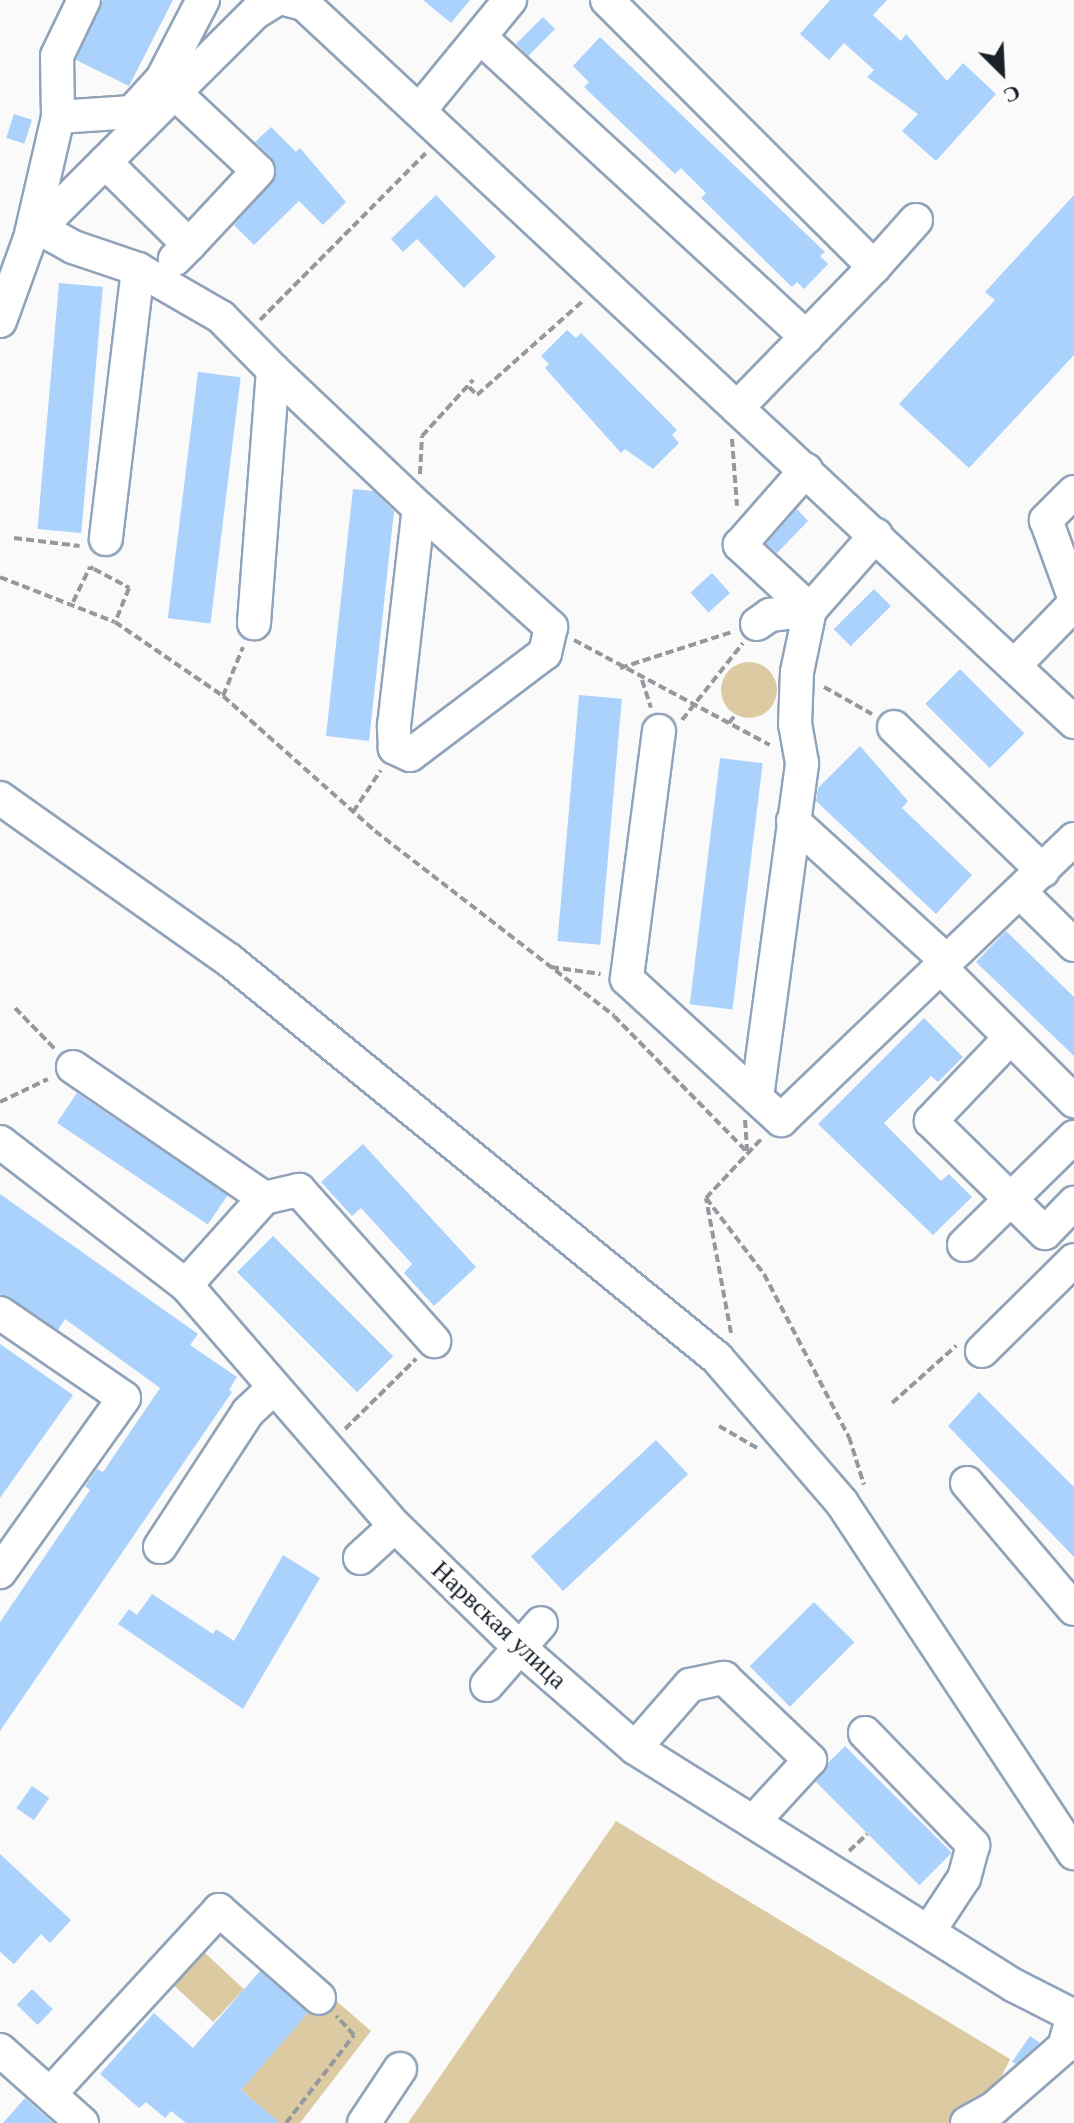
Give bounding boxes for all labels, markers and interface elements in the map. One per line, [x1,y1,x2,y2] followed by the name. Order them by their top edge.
[962,32,1042,112] north arrow
[1000,80,1024,109] text: С
[425,1554,573,1696] street label: Нарвская улица

